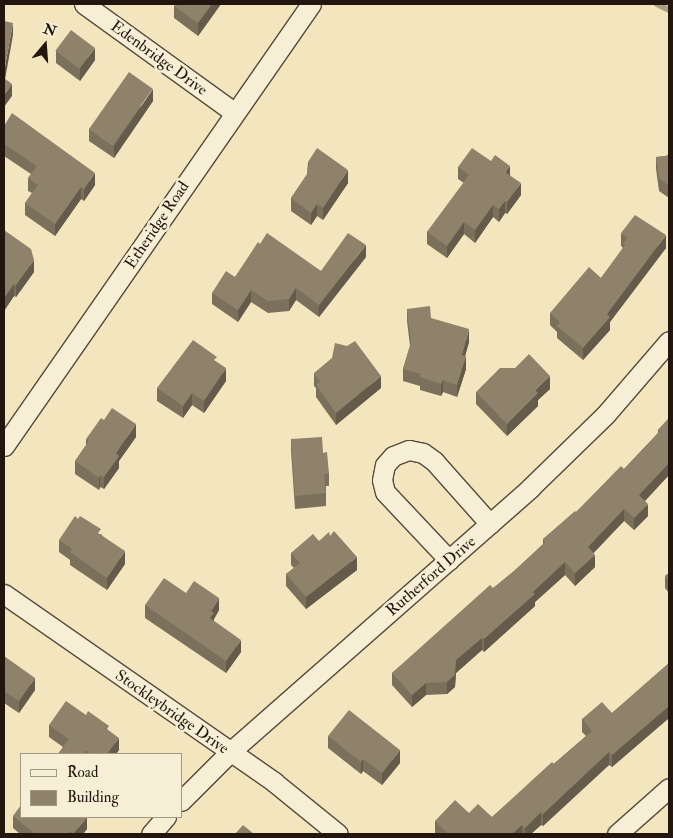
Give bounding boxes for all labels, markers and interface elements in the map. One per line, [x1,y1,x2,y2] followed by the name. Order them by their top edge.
[107,17,211,99] street label: Edenbridge Drive
[20,20,70,70] north arrow
[41,20,58,40] text: N
[121,178,193,272] street label: Etheridge Road
[382,532,480,620] street label: Rutherford Drive
[112,666,232,758] street label: Stockleybridge Drive
[20,753,182,818] legend
[67,763,98,782] text: Road
[67,788,119,807] text: Building

